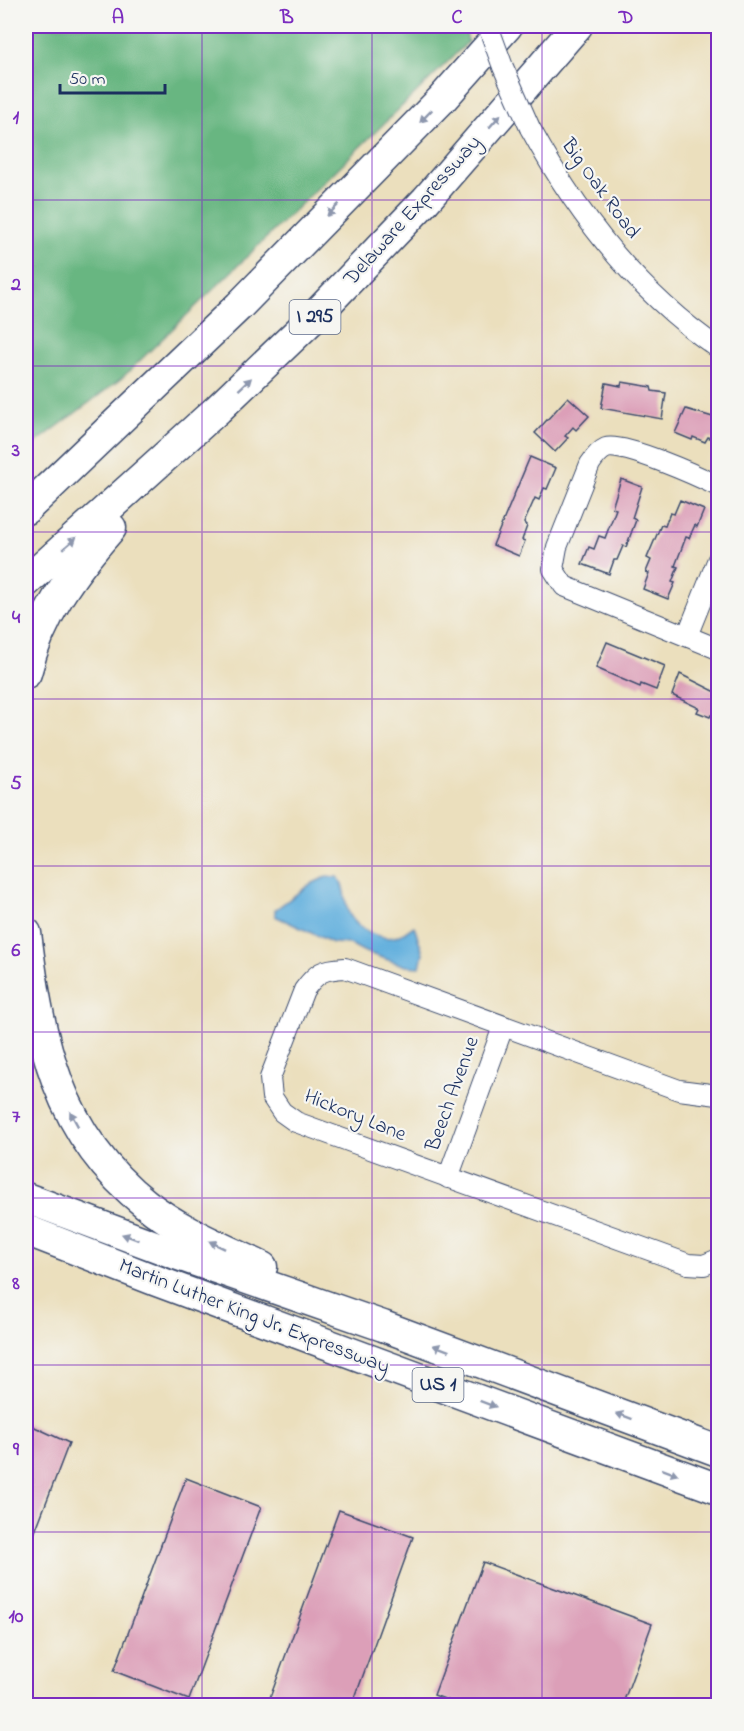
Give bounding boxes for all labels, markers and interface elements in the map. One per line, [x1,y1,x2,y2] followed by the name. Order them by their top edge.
[112,4,124,33] text: A
[279,4,294,33] text: B
[452,4,463,33] text: C
[618,4,633,33] text: D
[60,57,165,95] scale bar
[69,67,106,93] text: 50 m
[13,104,20,133] text: 1
[419,108,433,123] one-way arrow
[488,114,501,129] one-way arrow
[336,129,490,295] street label: Delaware Expressway
[551,132,647,247] street label: Big Oak Road
[327,203,341,217] one-way arrow
[10,271,21,300] text: 2
[290,300,340,334] road number: I 295
[237,378,252,391] one-way arrow
[11,437,20,466] text: 3
[62,536,77,550] one-way arrow
[12,604,21,633] text: 4
[10,770,22,799] text: 5
[12,937,21,966] text: 6
[418,1032,488,1157] street label: Beech Avenue
[299,1082,411,1152] street label: Hickory Lane
[12,1103,21,1132] text: 7
[69,1110,79,1127] one-way arrow
[121,1232,139,1241] one-way arrow
[209,1241,226,1250] one-way arrow
[114,1251,394,1384] street label: Martin Luther King Jr. Expressway
[11,1270,20,1299] text: 8
[432,1343,450,1353] one-way arrow
[412,1368,464,1402] road number: US 1
[479,1399,497,1409] one-way arrow
[615,1410,633,1420] one-way arrow
[12,1436,20,1465] text: 9
[662,1467,680,1477] one-way arrow
[9,1603,24,1632] text: 10

